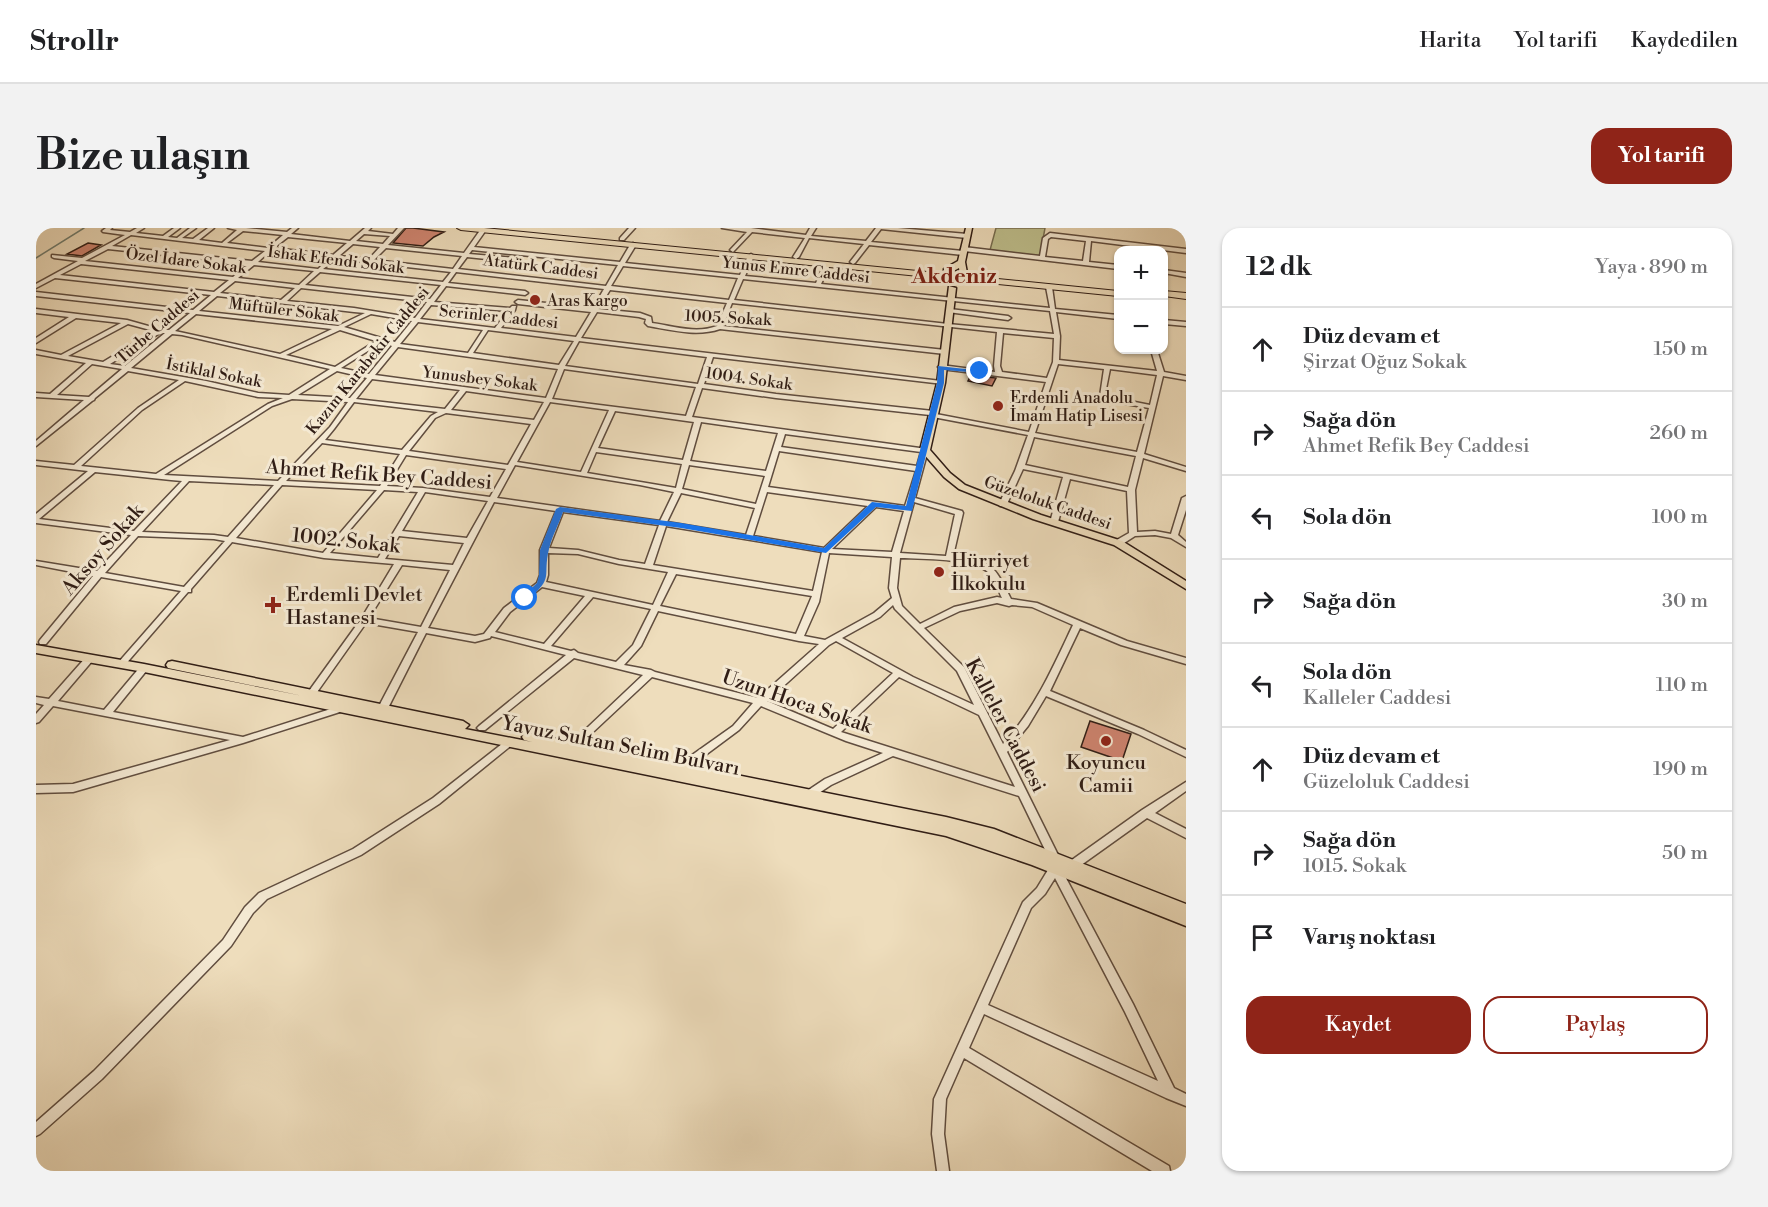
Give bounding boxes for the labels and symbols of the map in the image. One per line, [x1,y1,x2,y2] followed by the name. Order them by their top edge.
[266,240,407,279] street label: İshak Efendi Sokak
[125,242,249,279] street label: Özel İdare Sokak
[481,250,600,284] street label: Atatürk Caddesi
[720,252,871,288] street label: Yunus Emre Caddesi
[910,263,997,290] district label: Akdeniz
[302,283,434,439] street label: Kazım Karabekir Caddesi
[112,285,203,368] street label: Türbe Caddesi
[546,291,628,311] place label: Aras Kargo
[228,293,342,327] street label: Müftüler Sokak
[528,293,542,307] marker: Aras Kargo
[438,301,559,333] street label: Serinler Caddesi
[684,306,773,330] street label: 1005. Sokak
[164,352,265,392] street label: İstiklal Sokak
[966,357,992,383] route end
[420,362,540,396] street label: Yunusbey Sokak
[704,363,795,395] street label: 1004. Sokak
[1010,388,1143,426] place label: Erdemli Anadolu İmam Hatip Lisesi
[991,399,1005,413] marker: Erdemli Anadolu İmam Hatip Lisesi
[264,455,493,496] street label: Ahmet Refik Bey Caddesi
[981,472,1114,534] street label: Güzeloluk Caddesi
[56,498,151,601] street label: Aksoy Sokak
[291,523,403,560] street label: 1002. Sokak
[951,549,1029,597] place label: Hürriyet İlkokulu
[932,565,946,579] marker: Hürriyet İlkokulu
[286,583,423,631] place label: Erdemli Devlet Hastanesi
[511,584,537,610] route start
[264,596,282,614] marker: Erdemli Devlet Hastanesi
[959,654,1051,797] street label: Kalleler Caddesi
[718,665,876,740] street label: Uzun Hoca Sokak
[499,711,742,782] street label: Yavuz Sultan Selim Bulvarı
[1099,734,1113,748] marker: Koyuncu Camii
[1066,751,1146,799] place label: Koyuncu Camii

